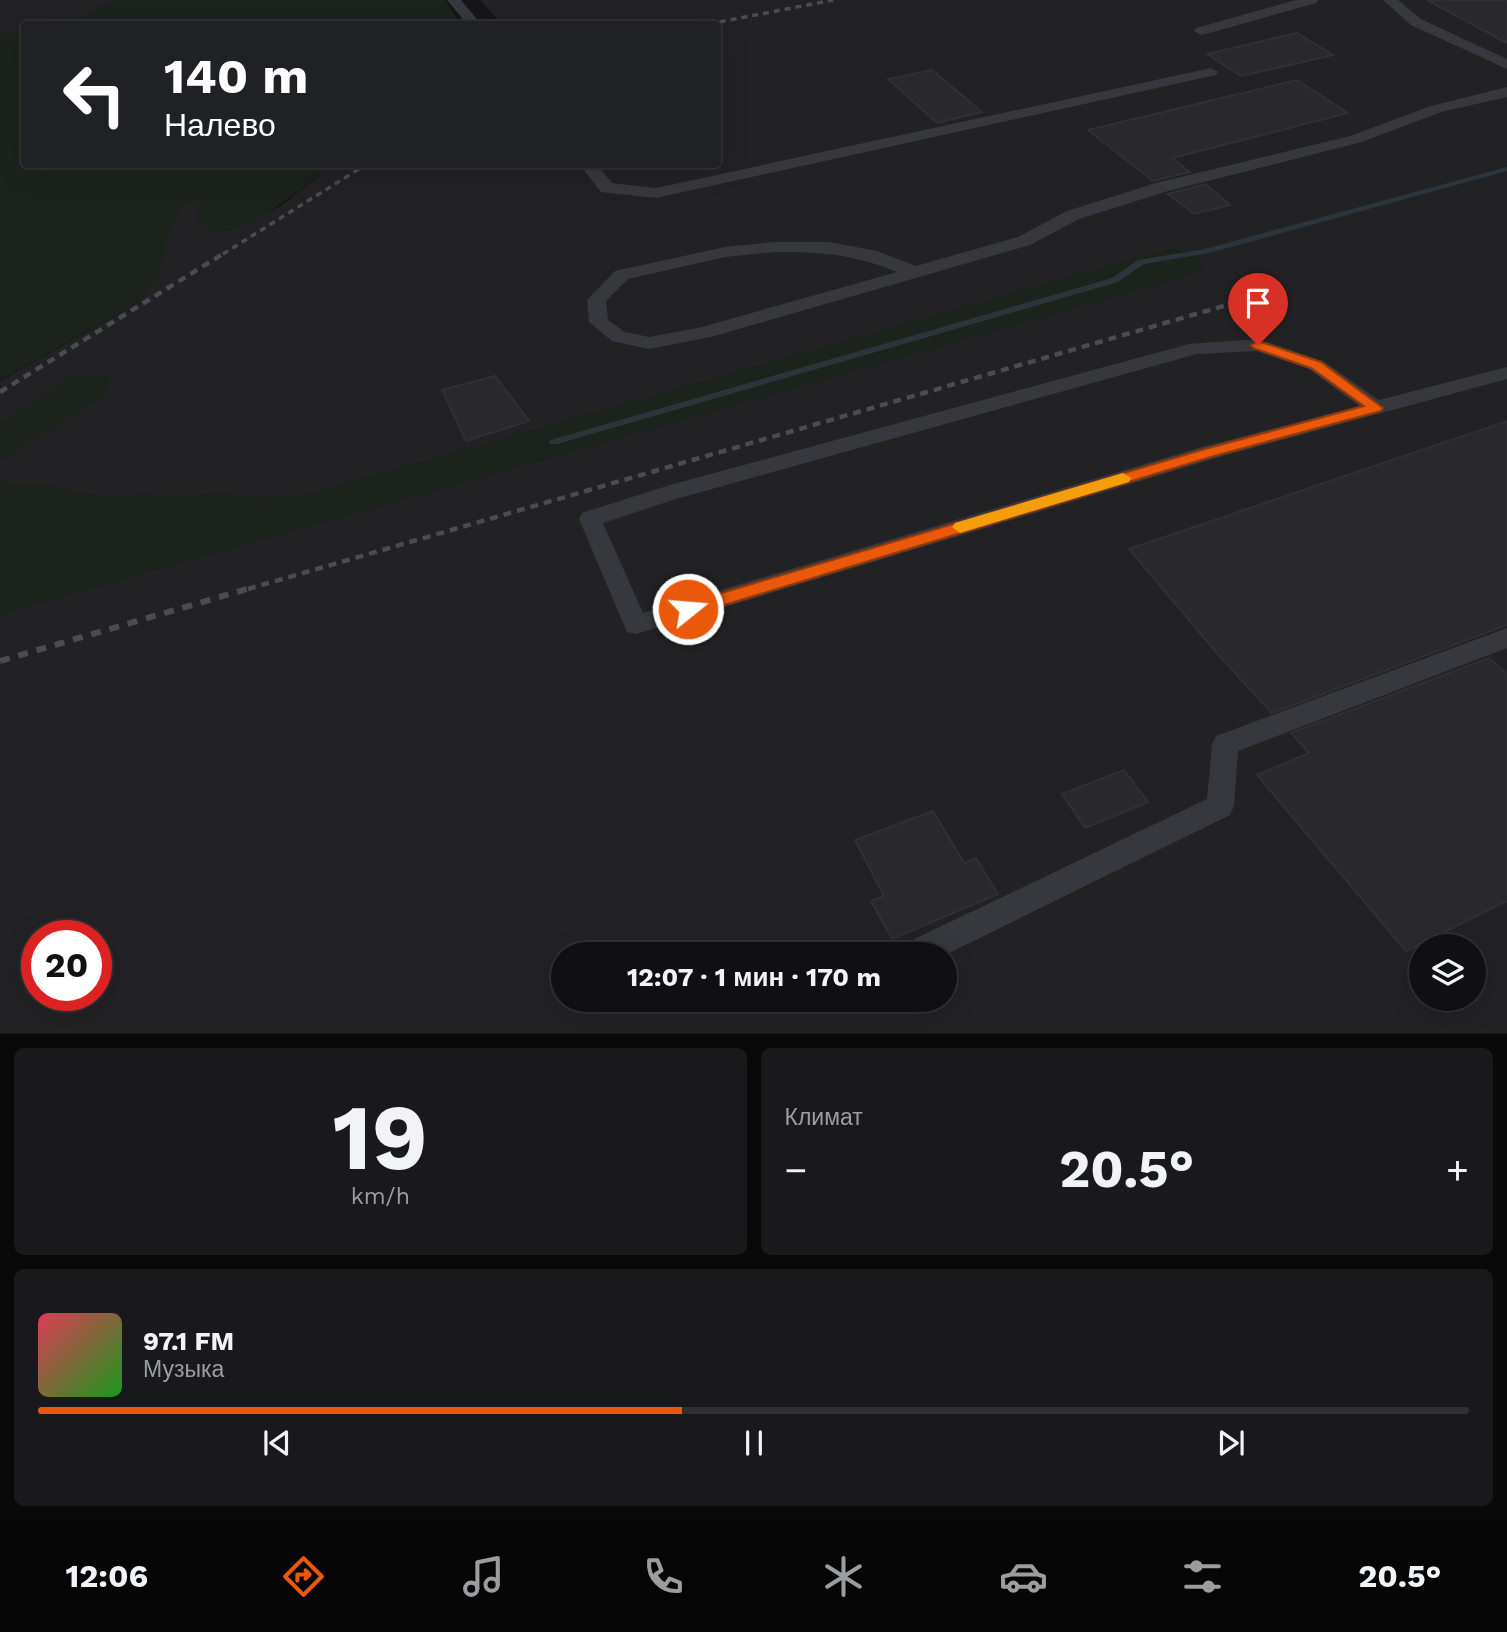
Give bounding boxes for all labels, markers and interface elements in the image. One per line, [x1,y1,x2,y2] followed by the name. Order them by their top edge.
[164,47,308,105] text: 140 m
[49,49,140,140] icon: left
[164,106,276,144] text: Налево
[1228,273,1288,345] pin
[1239,284,1277,322] icon: arrive
[651,572,725,646] position arrow
[21,920,112,1011] speed limit sign: 20
[1409,934,1486,1011] map controls
[1409,934,1486,1011] button: layers
[627,962,881,992] text: 12:07 · 1 мин · 170 m
[333,1084,428,1191] text: 19
[785,1104,863,1131] text: Климат
[1059,1139,1194,1200] text: 20.5°
[785,1148,807,1192] text: −
[1446,1148,1469,1192] text: +
[351,1183,410,1210] text: km/h
[143,1326,234,1356] text: 97.1 FM
[143,1356,224,1383] text: Музыка
[258,1424,296,1462] icon: previous
[735,1424,773,1462] icon: pause
[1212,1424,1250,1462] icon: next
[279,1552,328,1601] icon: directions
[459,1552,508,1601] icon: music
[639,1552,688,1601] icon: phone
[819,1552,868,1601] icon: climate
[999,1552,1048,1601] icon: car
[1178,1552,1227,1601] icon: filters
[65,1557,148,1595] text: 12:06
[1358,1557,1441,1595] text: 20.5°

